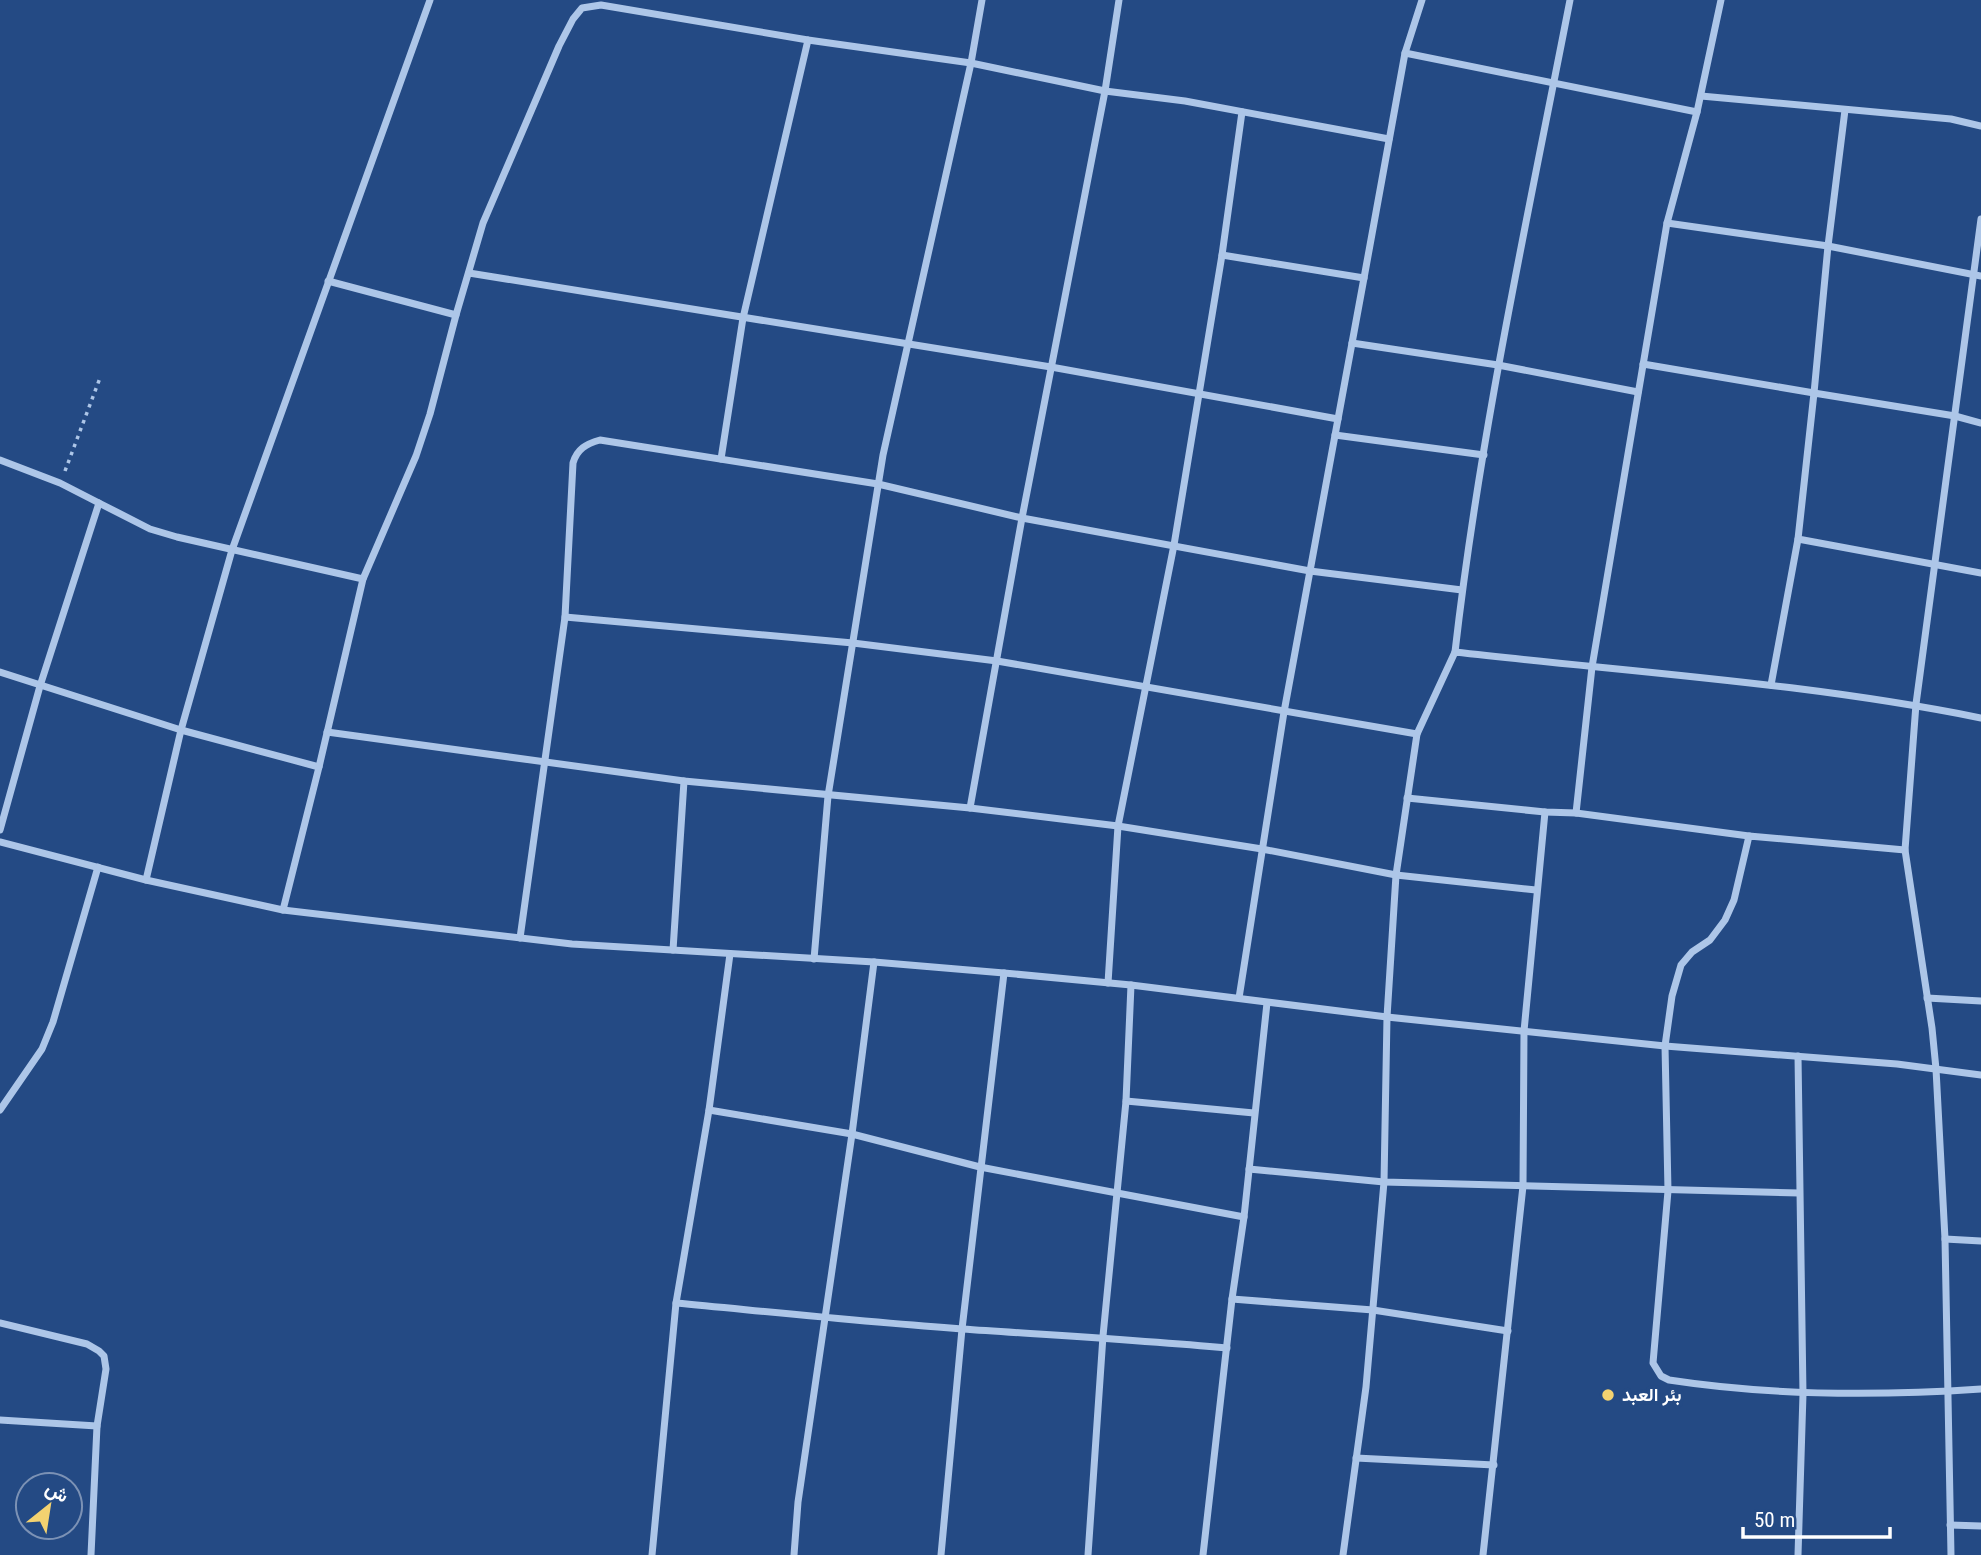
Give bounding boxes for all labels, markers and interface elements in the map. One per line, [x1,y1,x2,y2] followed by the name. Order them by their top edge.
[1622,1384,1682,1406] place label: بئر العبد
[1600,1387,1616,1403] marker: بئر العبد
[14,1471,84,1541] north arrow
[42,1476,73,1507] text: ش
[1743,1496,1890,1540] scale bar
[1754,1508,1795,1532] text: 50 m

